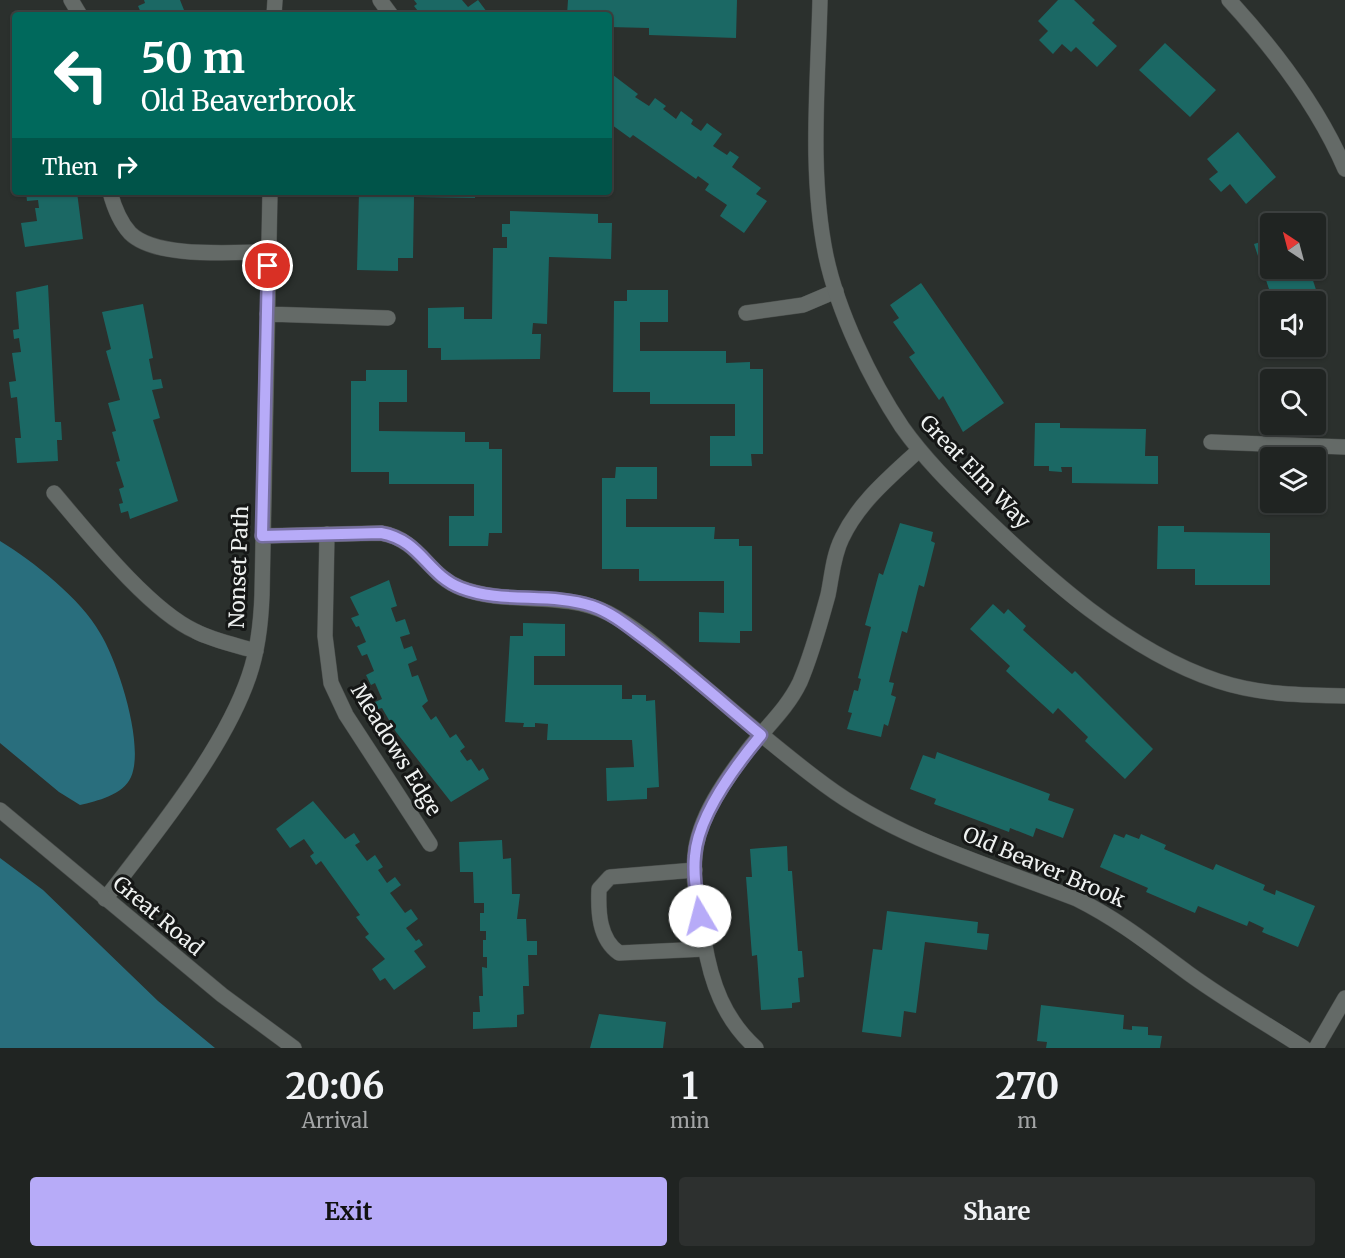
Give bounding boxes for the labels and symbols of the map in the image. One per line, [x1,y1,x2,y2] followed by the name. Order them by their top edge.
[1260,213,1326,279] north arrow
[242,240,293,291] pin
[914,409,1037,535] street label: Great Elm Way
[223,505,254,629] street label: Nonset Path
[345,679,448,821] street label: Meadows Edge
[959,820,1130,913] street label: Old Beaver Brook
[108,870,209,962] street label: Great Road
[668,884,732,948] position arrow

